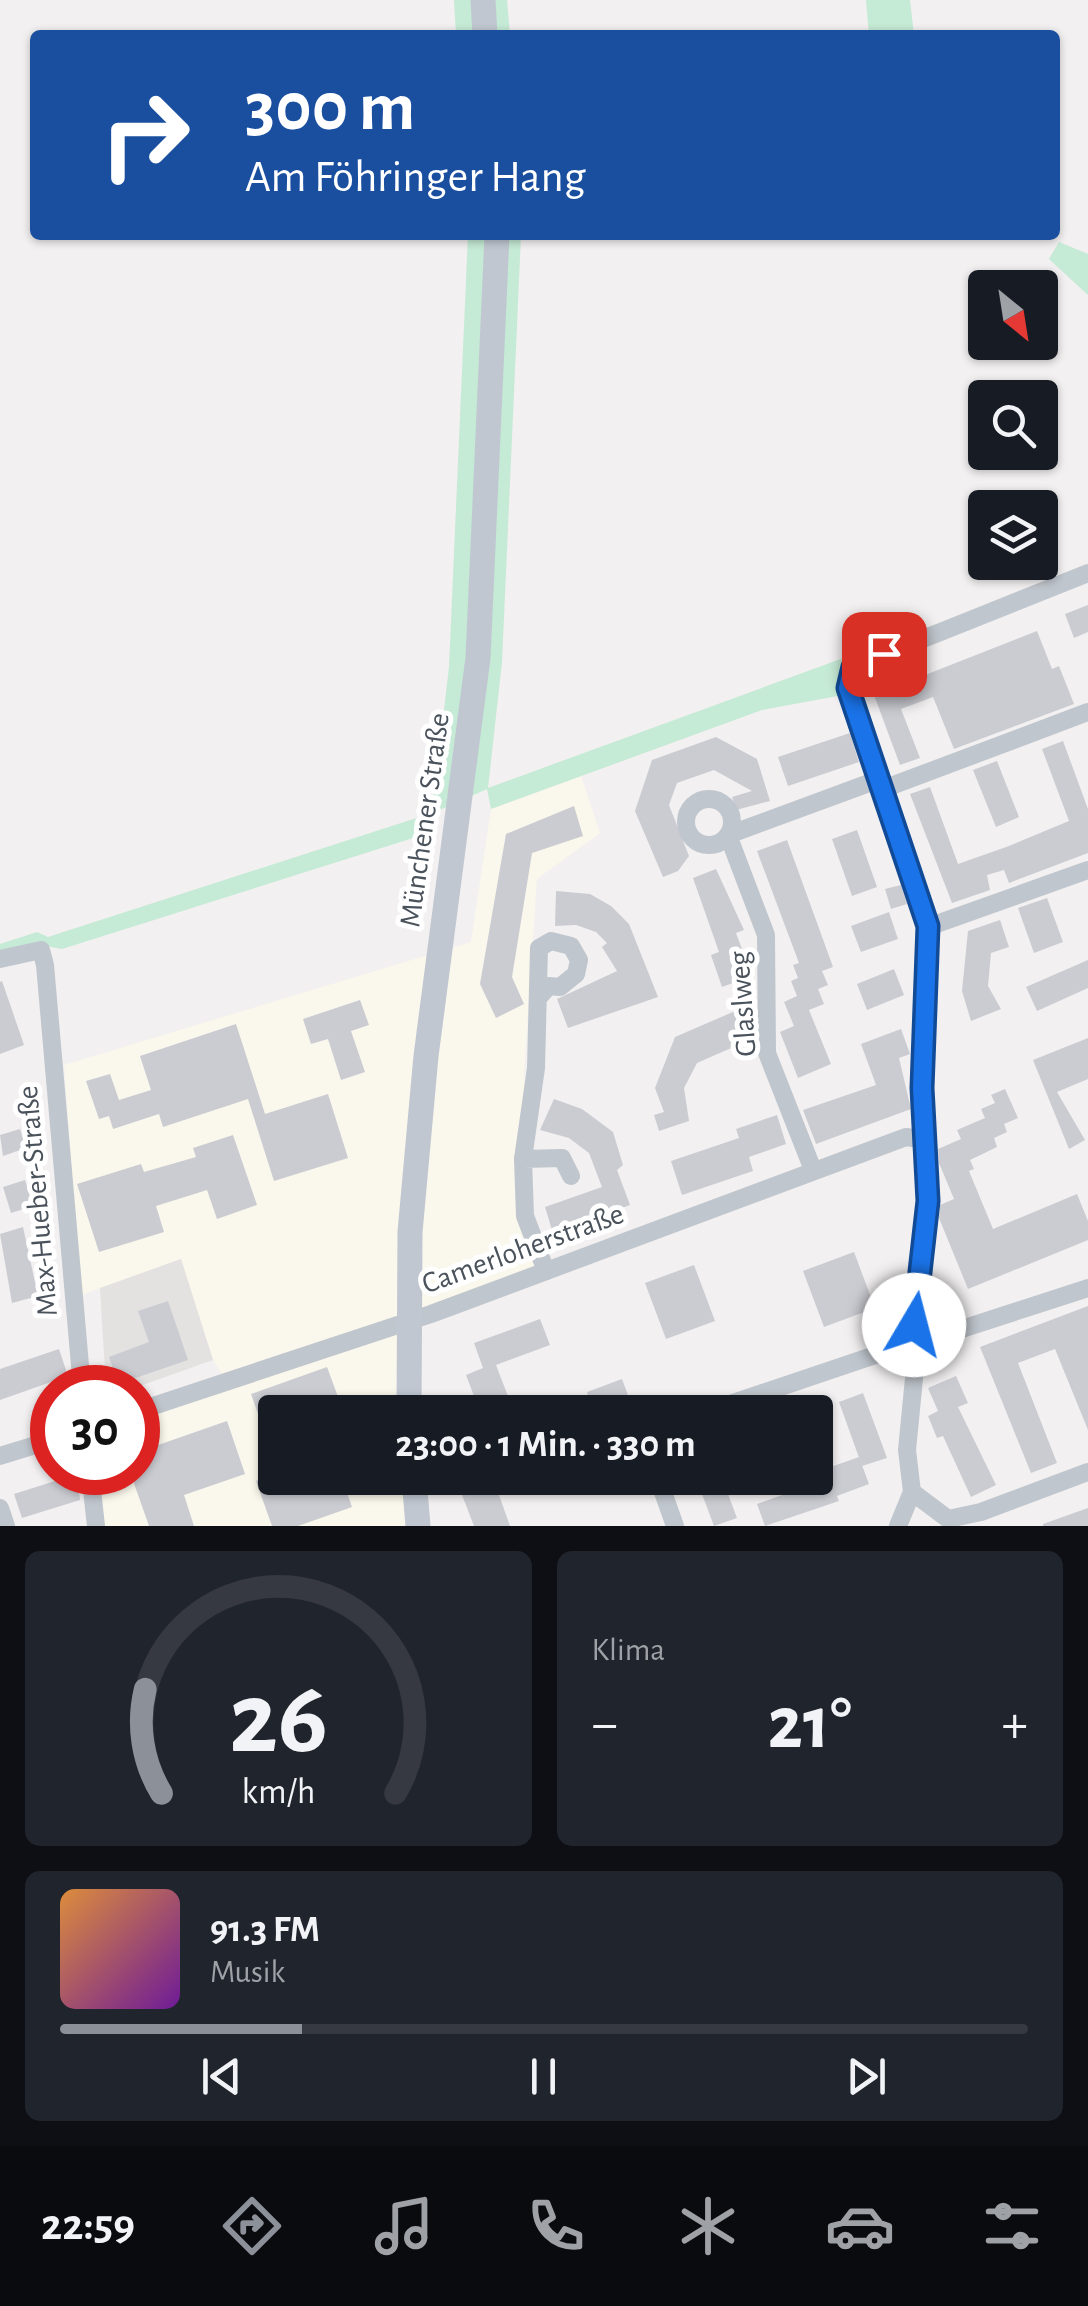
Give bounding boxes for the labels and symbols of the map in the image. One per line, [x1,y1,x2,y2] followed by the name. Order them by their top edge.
[968,270,1058,360] north arrow
[842,612,927,697] pin
[395,711,455,929] street label: Münchener Straße
[724,950,762,1058] street label: Glaslweg
[13,1084,63,1318] street label: Max-Hueber-Straße
[418,1199,628,1299] street label: Camerloherstraße
[862,1273,966,1377] position arrow
[30,1365,160,1495] speed limit sign: 30

